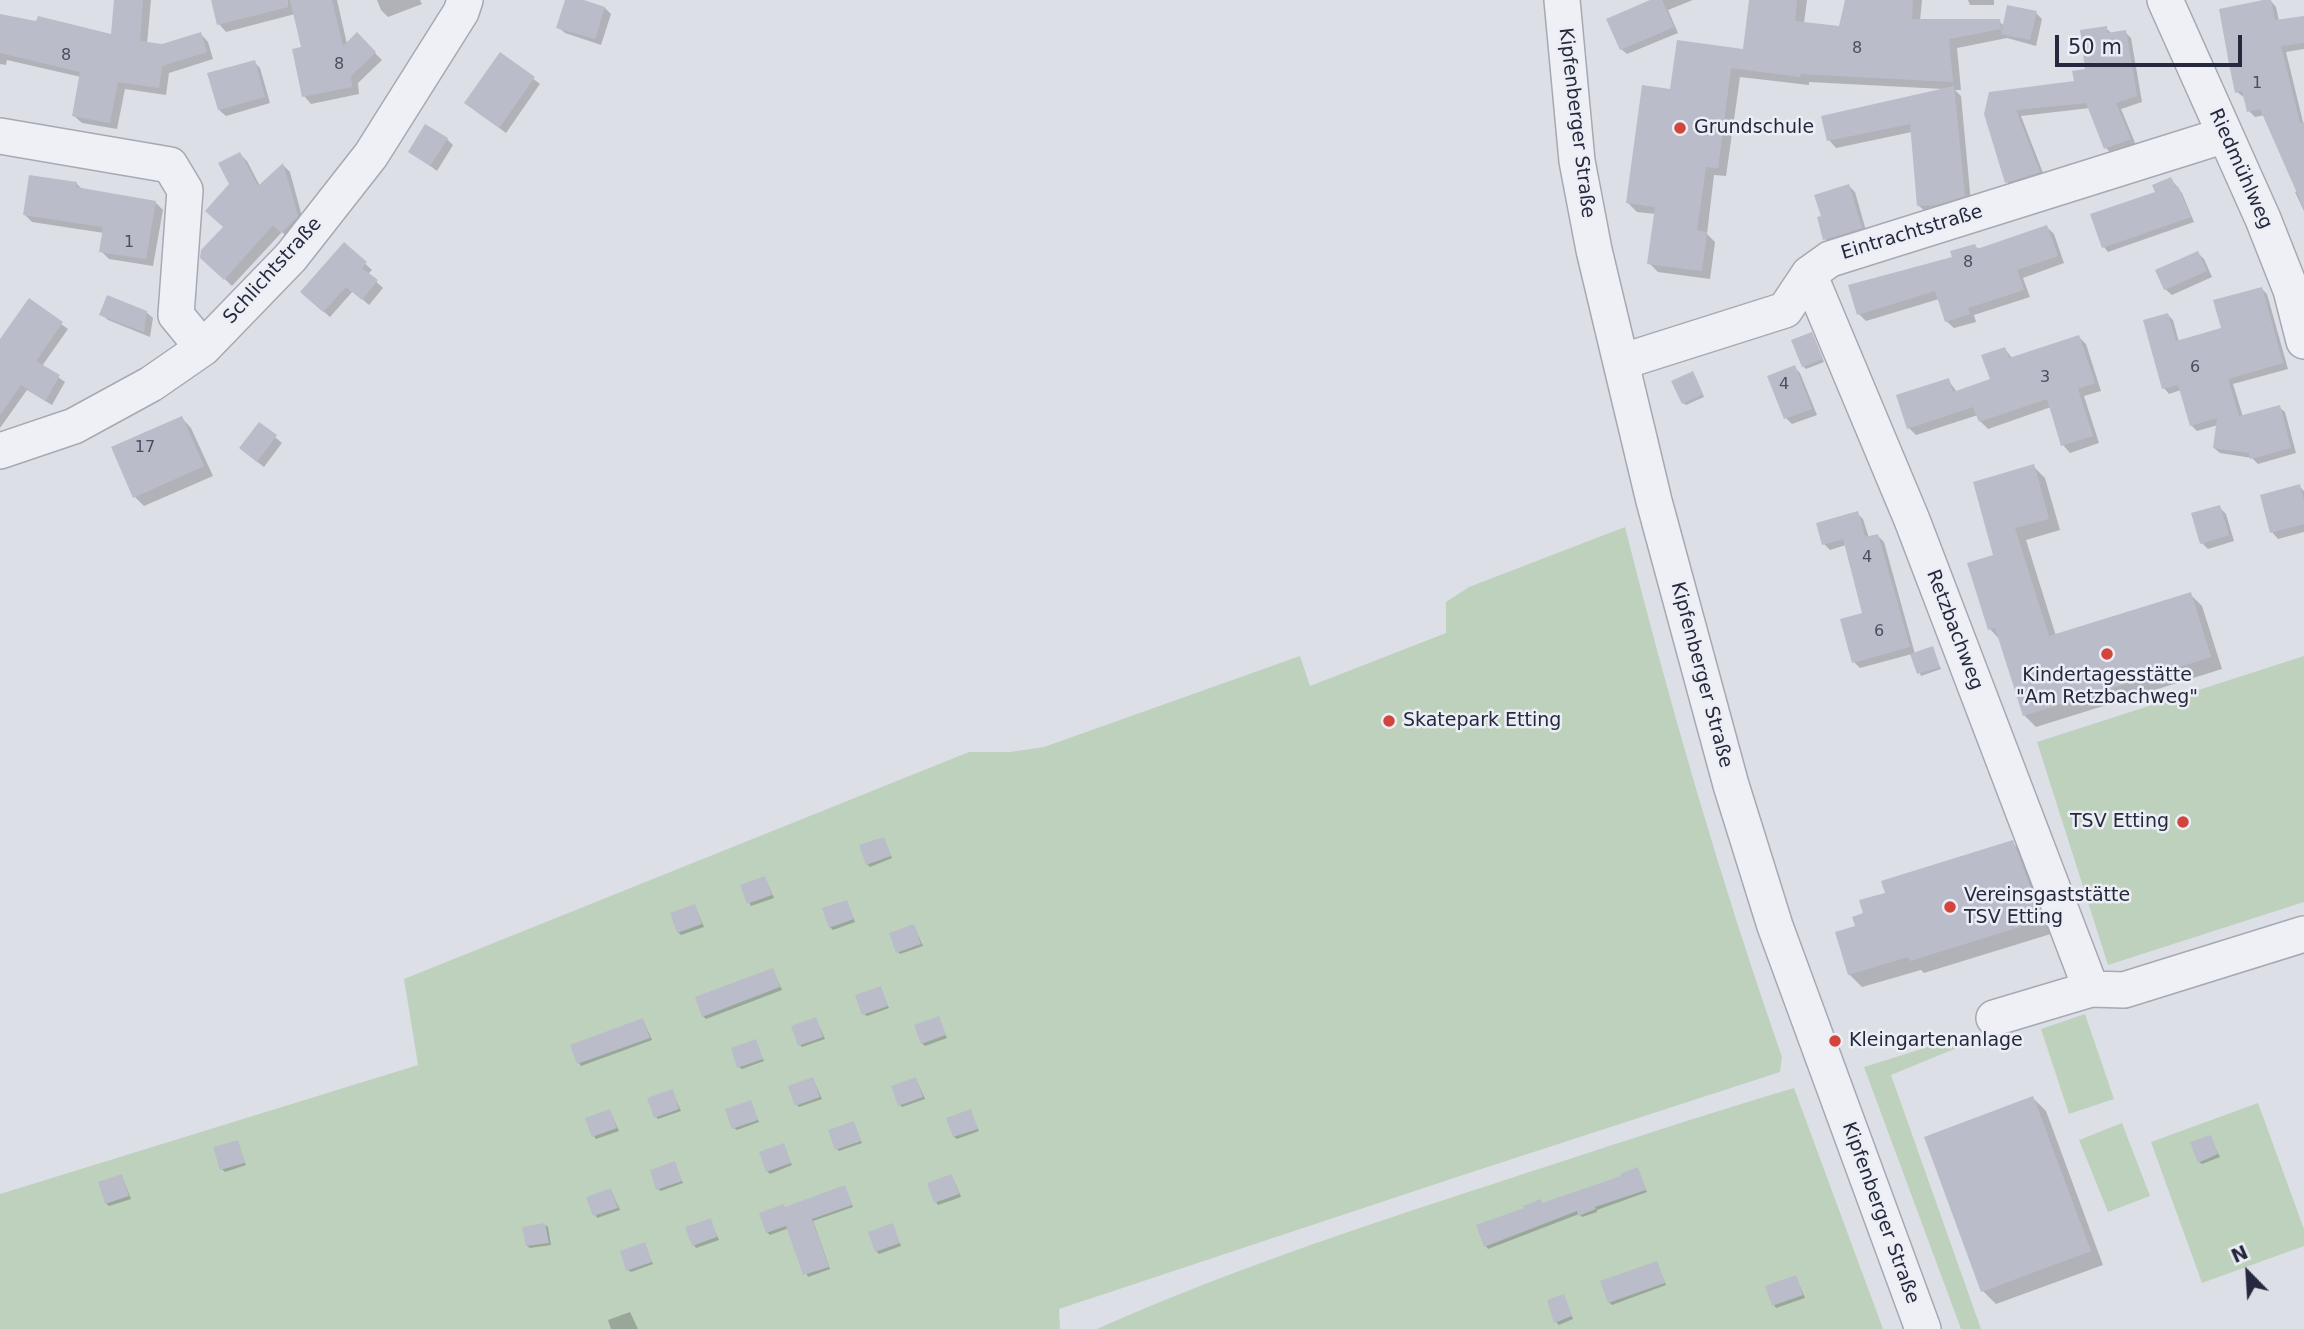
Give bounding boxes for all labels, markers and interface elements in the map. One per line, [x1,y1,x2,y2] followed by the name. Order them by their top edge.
[2059,21,2246,65] scale bar
[1553,26,1599,220] street label: Kipfenberger Straße
[2068,35,2122,59] text: 50 m
[1852,39,1862,59] house number: 8
[61,46,71,66] house number: 8
[334,55,344,75] house number: 8
[2252,74,2262,94] house number: 1
[2203,105,2277,233] street label: Riedmühlweg
[1694,117,1814,139] place label: Grundschule
[1672,120,1688,136] marker: Grundschule
[1839,201,1985,265] street label: Eintrachtstraße
[219,213,327,329] street label: Schlichtstraße
[124,233,134,253] house number: 1
[1963,253,1973,273] house number: 8
[2190,358,2200,378] house number: 6
[2040,368,2050,388] house number: 3
[1779,375,1789,395] house number: 4
[135,438,155,458] house number: 17
[1862,548,1872,568] house number: 4
[1921,567,1987,693] street label: Retzbachweg
[1665,579,1737,771] street label: Kipfenberger Straße
[1874,622,1884,642] house number: 6
[2099,646,2115,662] marker: Kindertagesstätte "Am Retzbachweg"
[2016,665,2198,709] place label: Kindertagesstätte "Am Retzbachweg"
[1403,710,1561,732] place label: Skatepark Etting
[1381,713,1397,729] marker: Skatepark Etting
[2070,811,2169,833] place label: TSV Etting
[2175,814,2191,830] marker: TSV Etting
[1964,885,2130,929] place label: Vereinsgaststätte TSV Etting
[1942,899,1958,915] marker: Vereinsgaststätte TSV Etting
[1849,1030,2023,1052] place label: Kleingartenanlage
[1827,1033,1843,1049] marker: Kleingartenanlage
[1837,1119,1923,1307] street label: Kipfenberger Straße
[2213,1238,2283,1308] north arrow
[2228,1241,2251,1267] text: N

